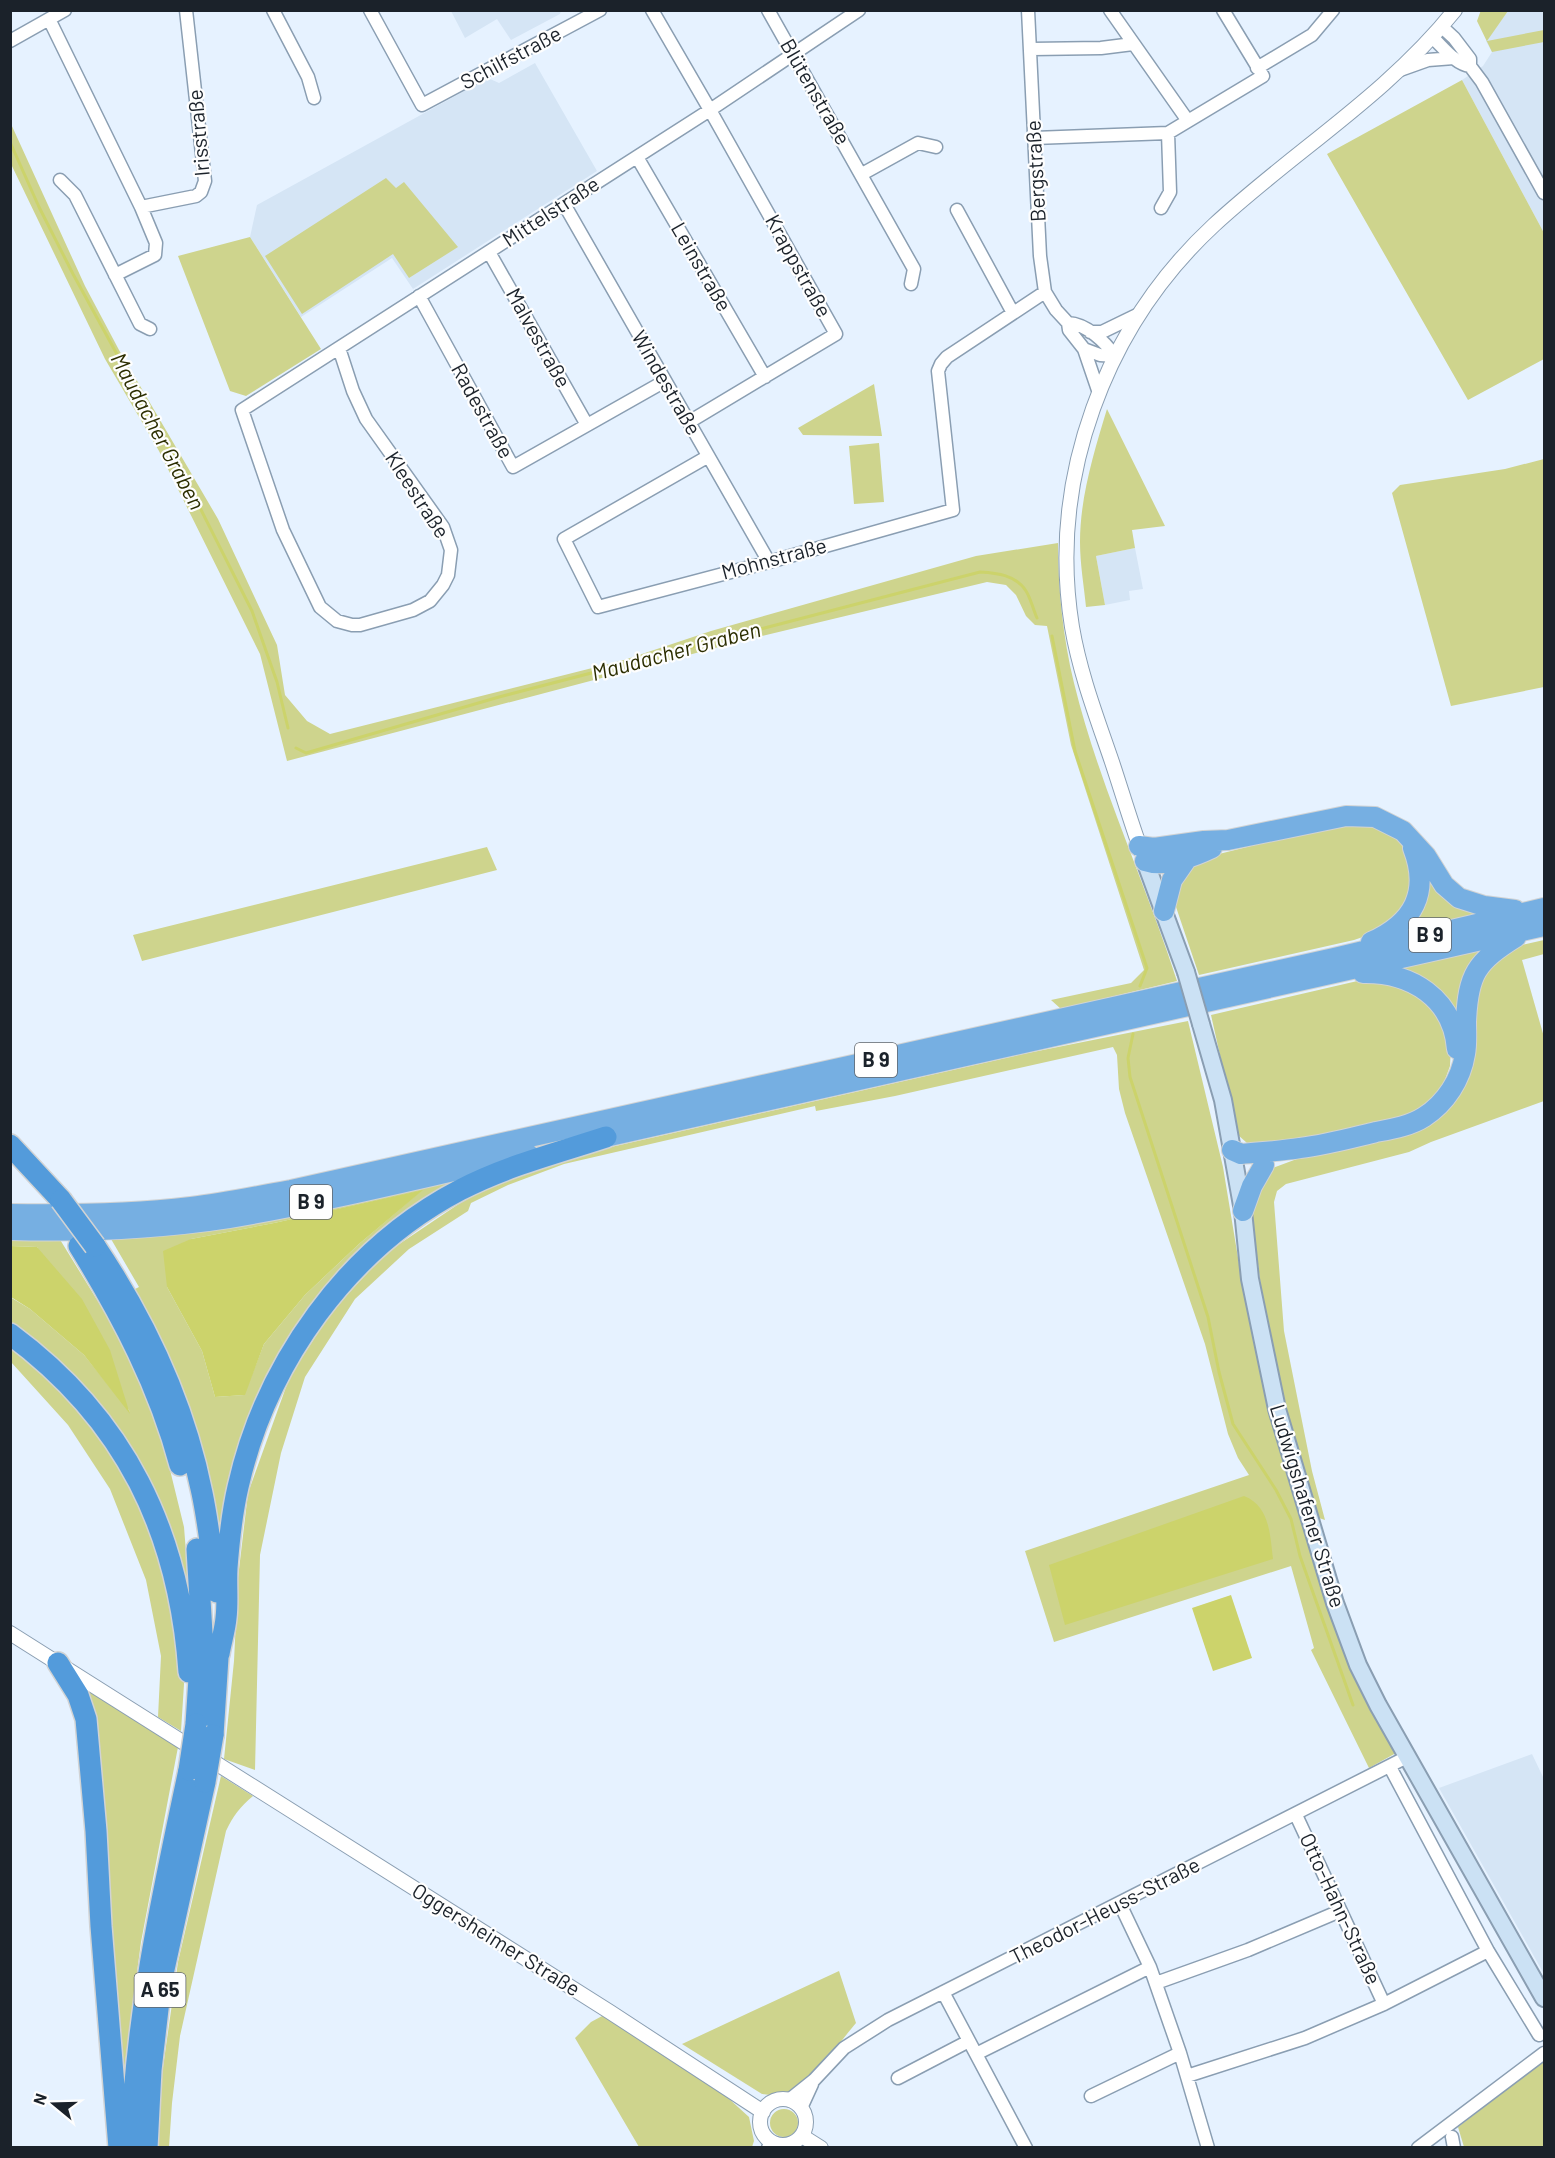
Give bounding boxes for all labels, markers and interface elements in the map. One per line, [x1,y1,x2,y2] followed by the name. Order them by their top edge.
[456,20,565,94] street label: Schilfstraße
[776,34,857,149] street label: Blütenstraße
[181,89,214,178] street label: Irisstraße
[1019,120,1050,223] street label: Bergstraße
[497,170,603,251] street label: Mittelstraße
[761,210,838,321] street label: Krappstraße
[667,217,738,315] street label: Leinstraße
[502,283,577,392] street label: Malvestraße
[627,326,707,439] street label: Windestraße
[107,348,211,513] water label: Maudacher Graben
[447,358,520,462] street label: Radestraße
[381,446,456,542] street label: Kleestraße
[718,531,829,584] street label: Mohnstraße
[588,615,763,685] water label: Maudacher Graben
[1409,918,1451,952] road number: B 9
[855,1043,897,1077] road number: B 9
[290,1185,332,1219] road number: B 9
[1266,1401,1351,1610] street label: Ludwigshafener Straße
[1295,1829,1387,1988] street label: Otto-Hahn-Straße
[1005,1851,1204,1968] street label: Theodor-Heuss-Straße
[408,1877,585,2001] street label: Oggersheimer Straße
[134,1973,186,2007] road number: A 65
[24,2074,84,2134] north arrow
[29,2091,50,2107] text: N

